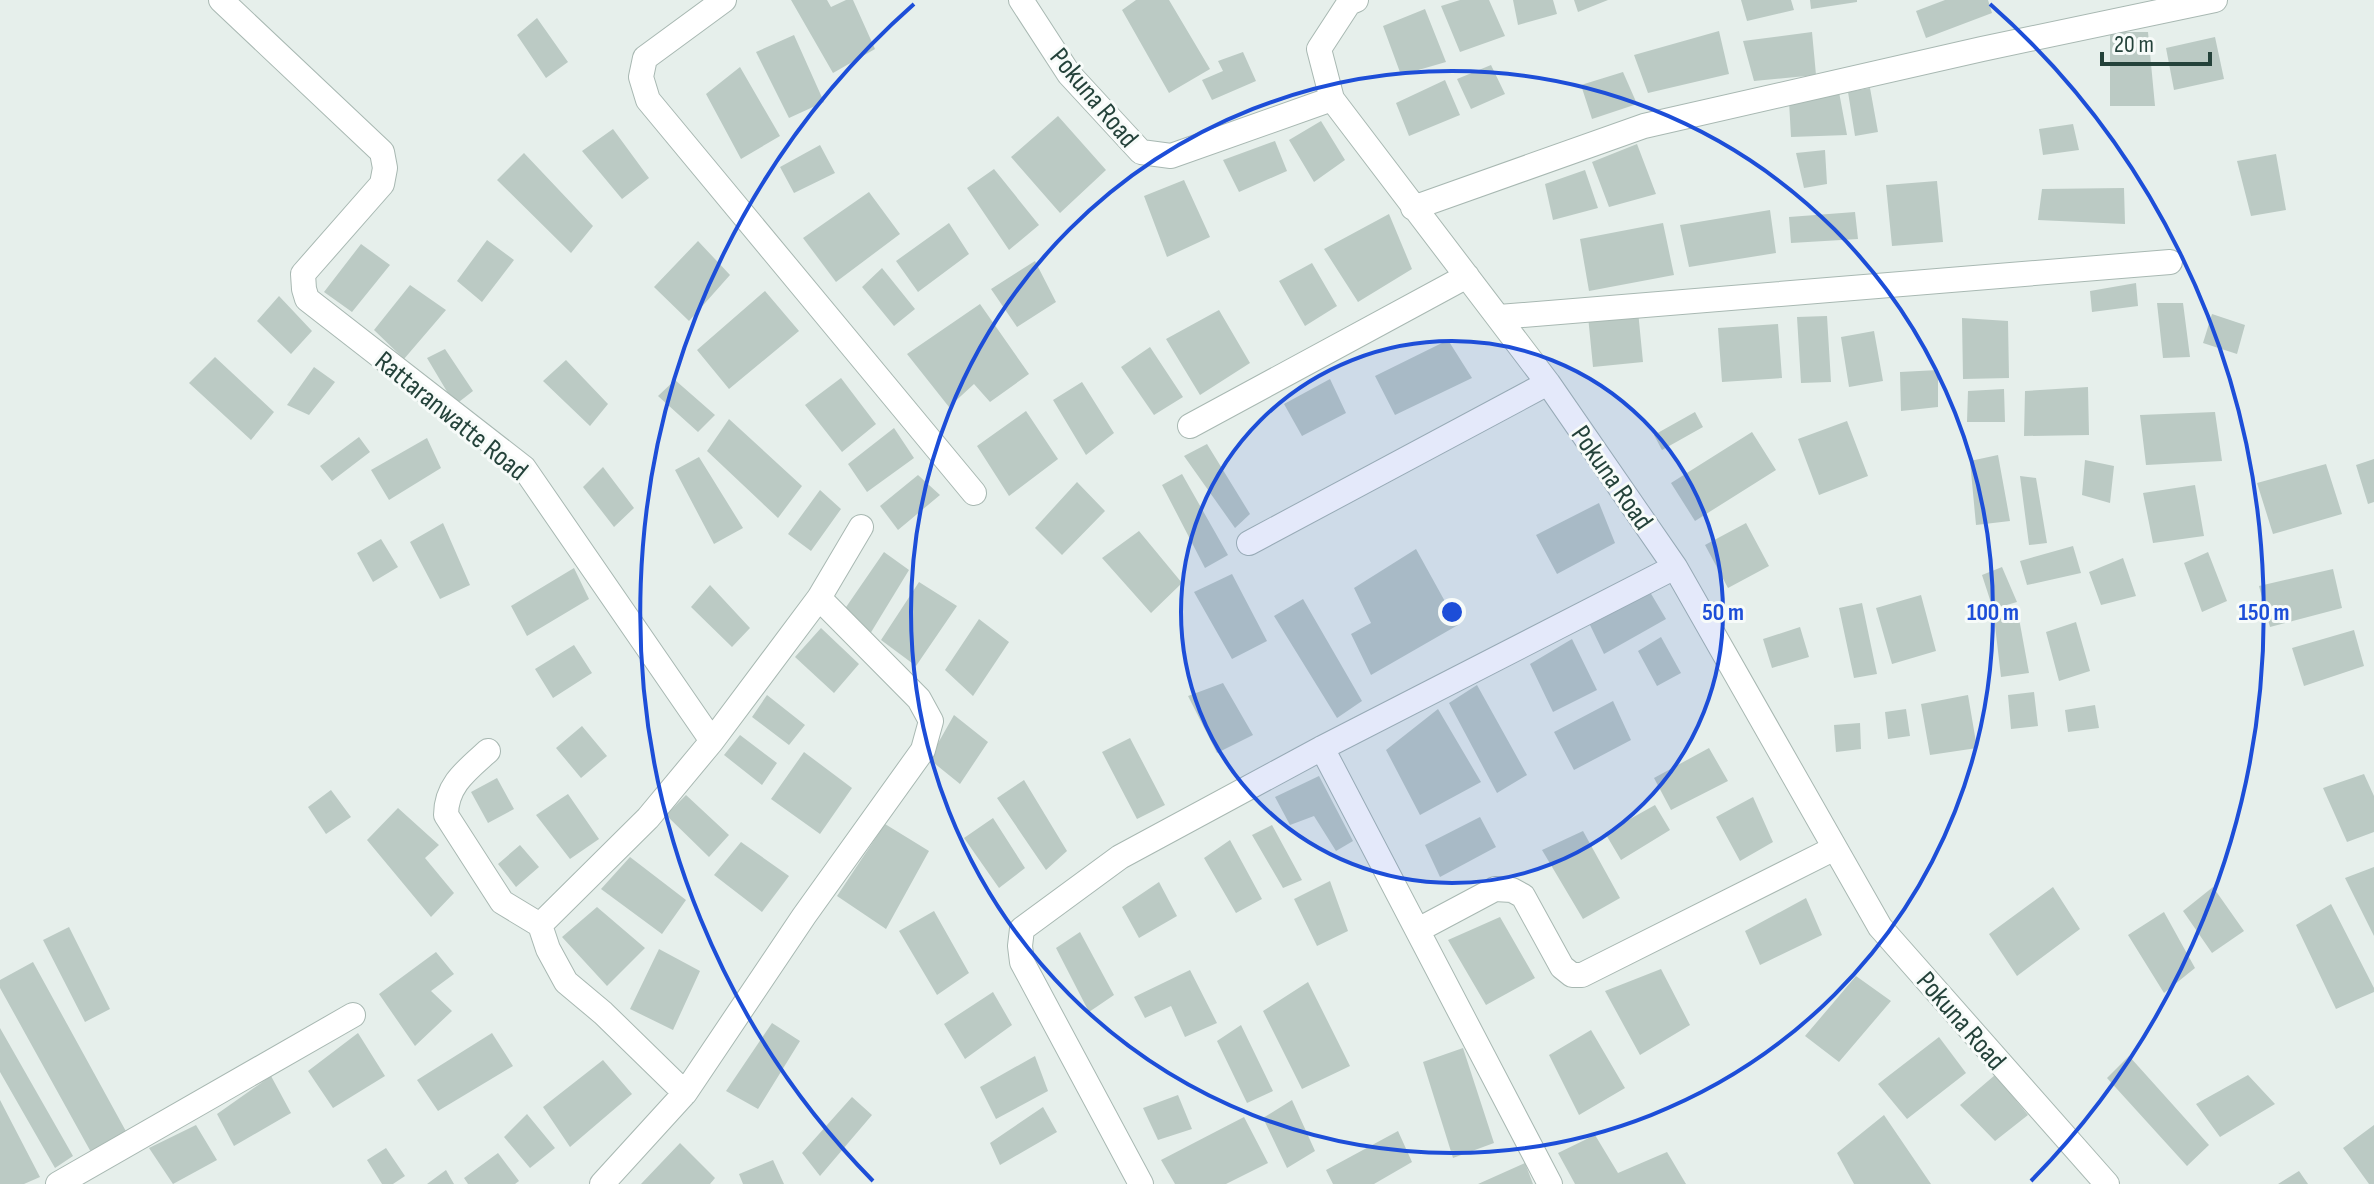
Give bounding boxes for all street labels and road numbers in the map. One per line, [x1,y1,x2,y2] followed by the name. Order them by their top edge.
[1043,42,1145,154] street label: Pokuna Road
[368,345,534,488] street label: Rattaranwatte Road
[1564,419,1660,536] street label: Pokuna Road
[1909,965,2013,1077] street label: Pokuna Road

